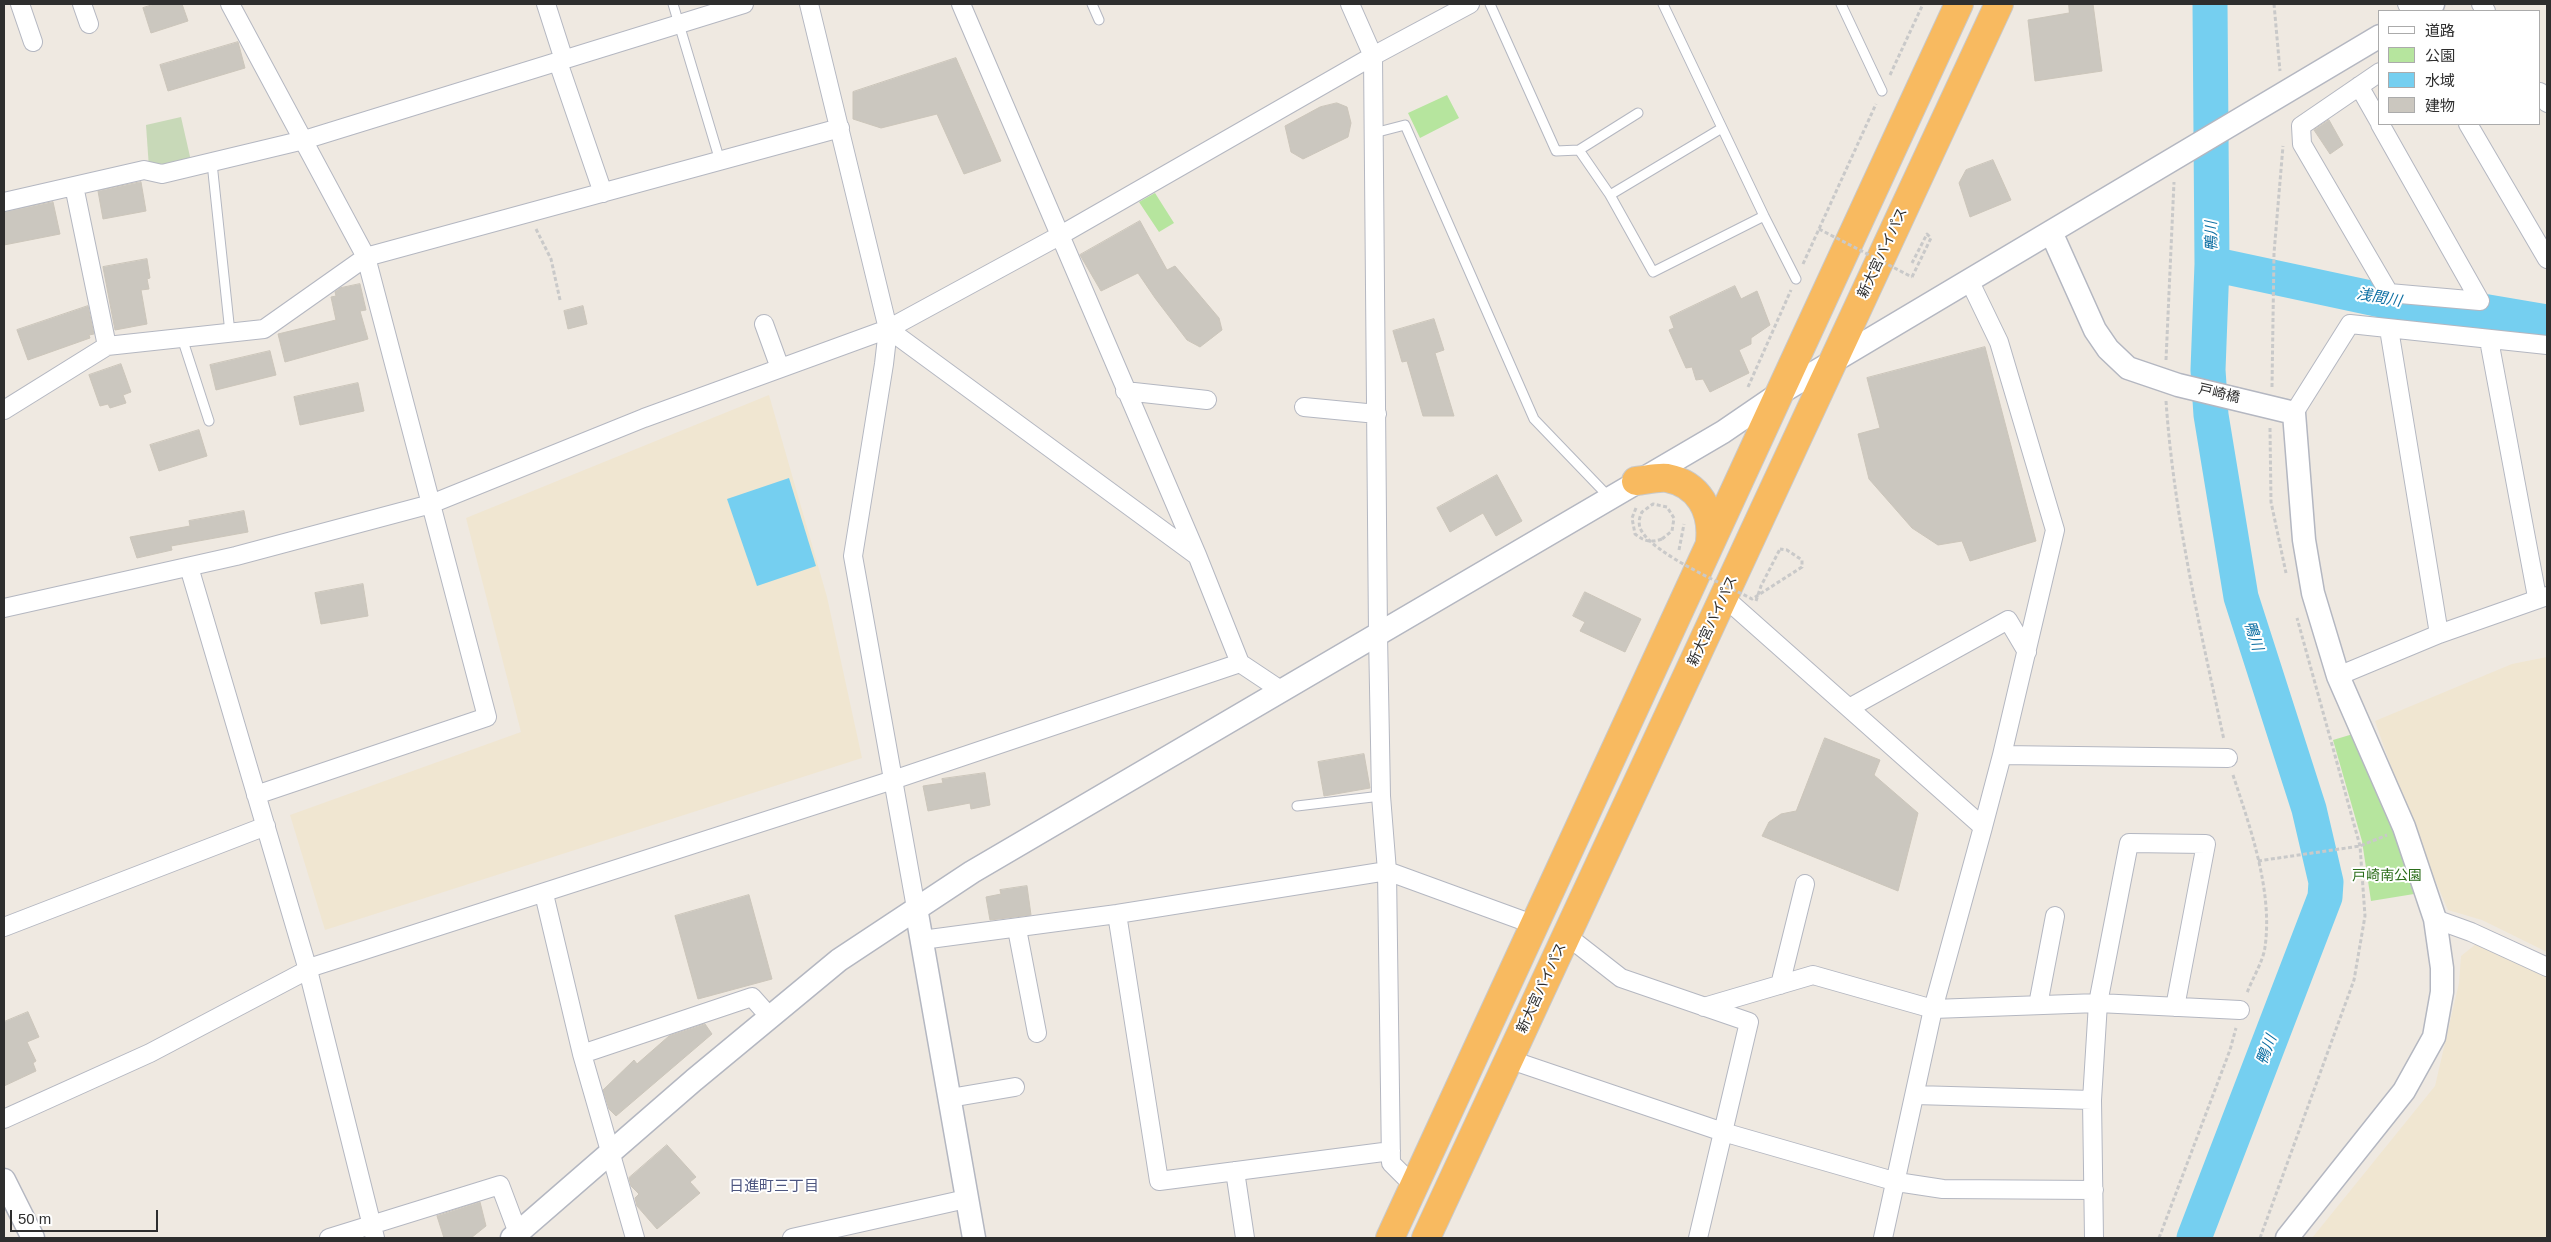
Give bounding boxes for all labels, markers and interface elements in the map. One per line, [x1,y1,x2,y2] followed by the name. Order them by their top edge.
[2378,10,2541,125] legend
[2425,22,2455,39] text: 道路
[2425,47,2455,64] text: 公園
[2425,72,2455,89] text: 水域
[2425,97,2455,114] text: 建物
[1855,205,1911,301] street label: 新大宮バイパス
[2203,221,2221,251] water label: 鴨川
[2355,285,2403,311] water label: 浅間川
[2197,381,2241,407] street label: 戸崎橋
[1685,573,1741,669] street label: 新大宮バイパス
[2240,619,2266,653] water label: 鴨川
[2352,868,2422,884] park label: 戸崎南公園
[1514,940,1570,1036] street label: 新大宮バイパス
[2253,1033,2281,1067] water label: 鴨川
[729,1178,819,1196] district label: 日進町三丁目
[12,1200,160,1232] scale bar
[18,1210,51,1227] text: 50 m

